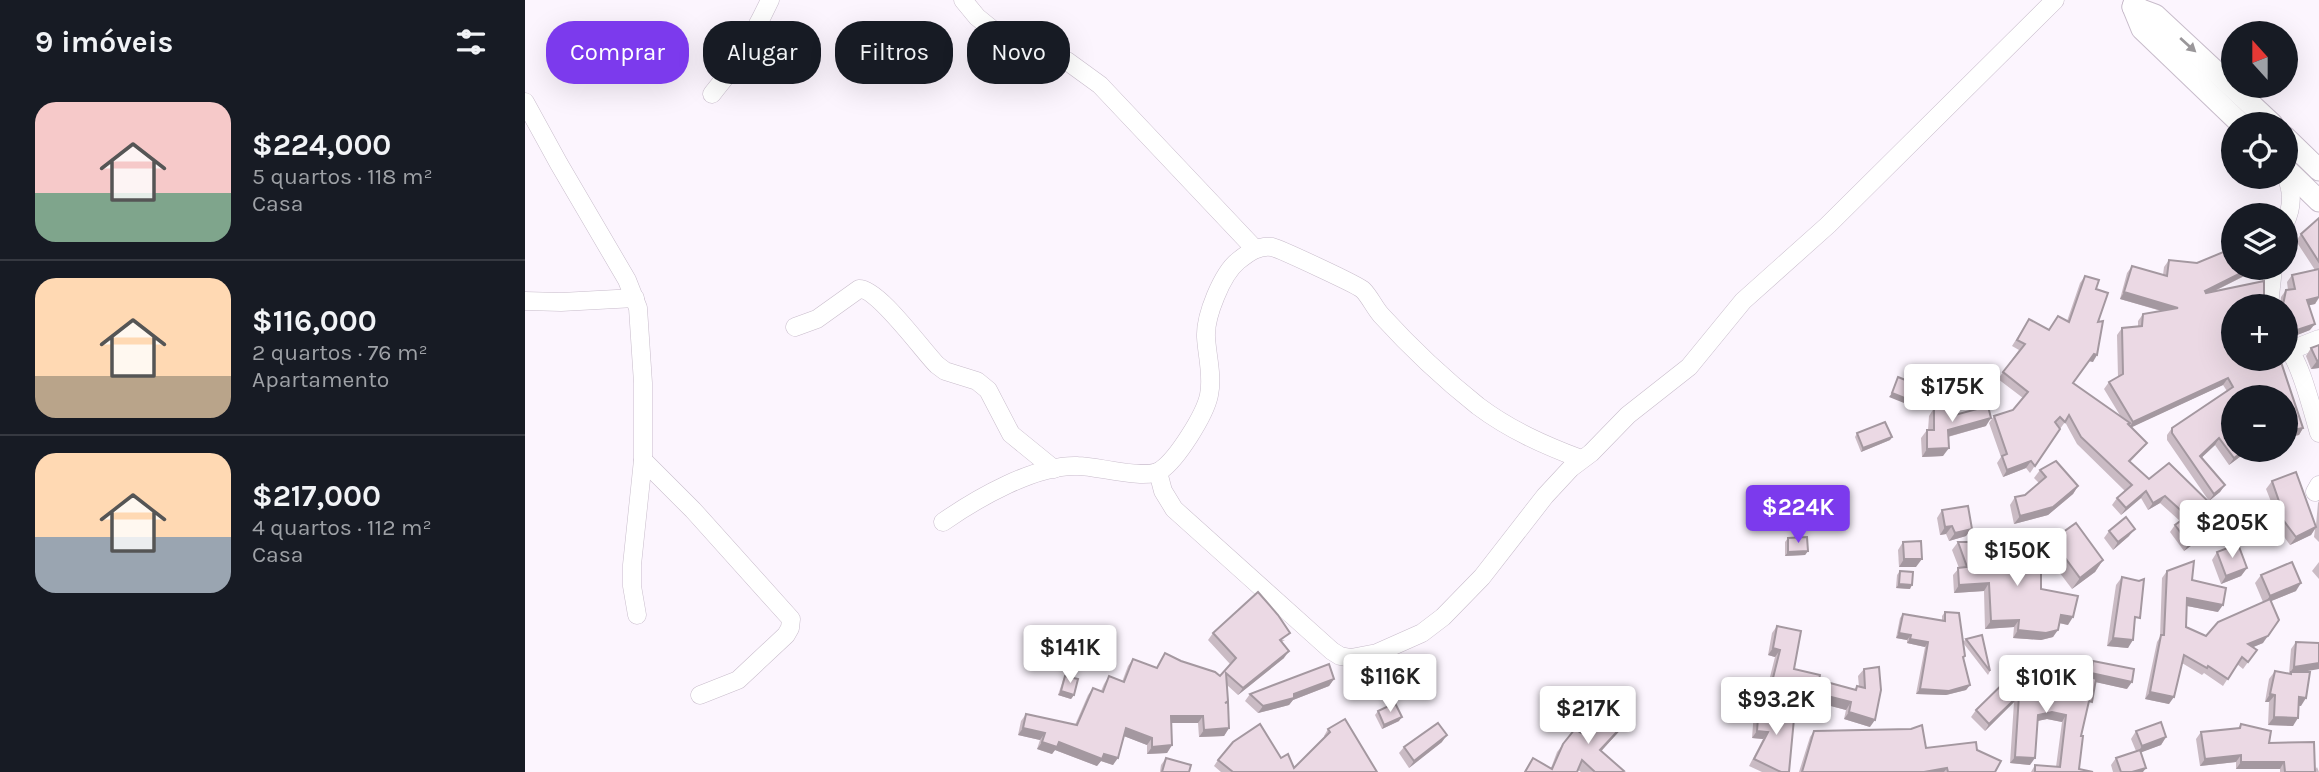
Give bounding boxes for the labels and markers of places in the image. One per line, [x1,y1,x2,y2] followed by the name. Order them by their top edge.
[1903,364,2001,424] pin: $175K
[1749,486,1847,545] pin: $224K
[2183,500,2281,560] pin: $205K
[1968,528,2066,588] pin: $150K
[1021,626,1119,685] pin: $141K
[1341,654,1439,714] pin: $116K
[1997,656,2095,715] pin: $101K
[1719,678,1833,737] pin: $93.2K
[1539,686,1637,746] pin: $217K

